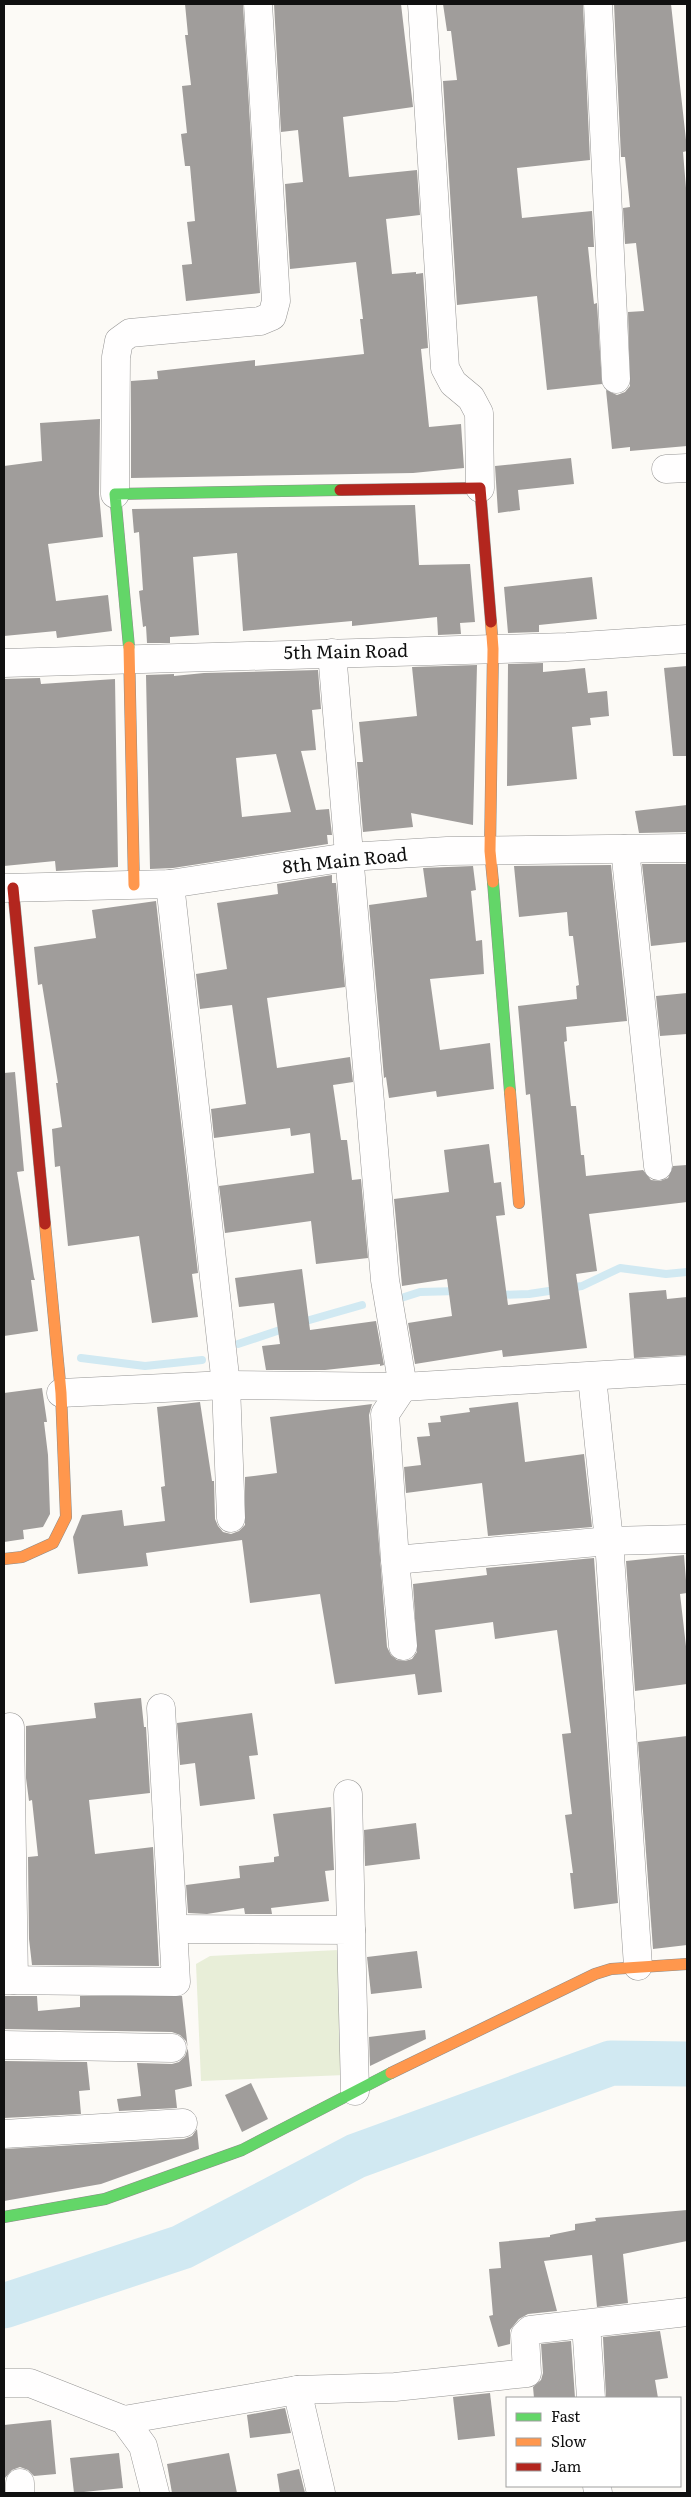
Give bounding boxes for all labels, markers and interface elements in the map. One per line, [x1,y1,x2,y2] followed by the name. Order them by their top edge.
[283,636,408,665] street label: 5th Main Road
[281,840,409,879] street label: 8th Main Road
[506,2397,681,2487] legend
[551,2404,580,2427] text: Fast
[551,2429,586,2452] text: Slow
[551,2454,582,2477] text: Jam

